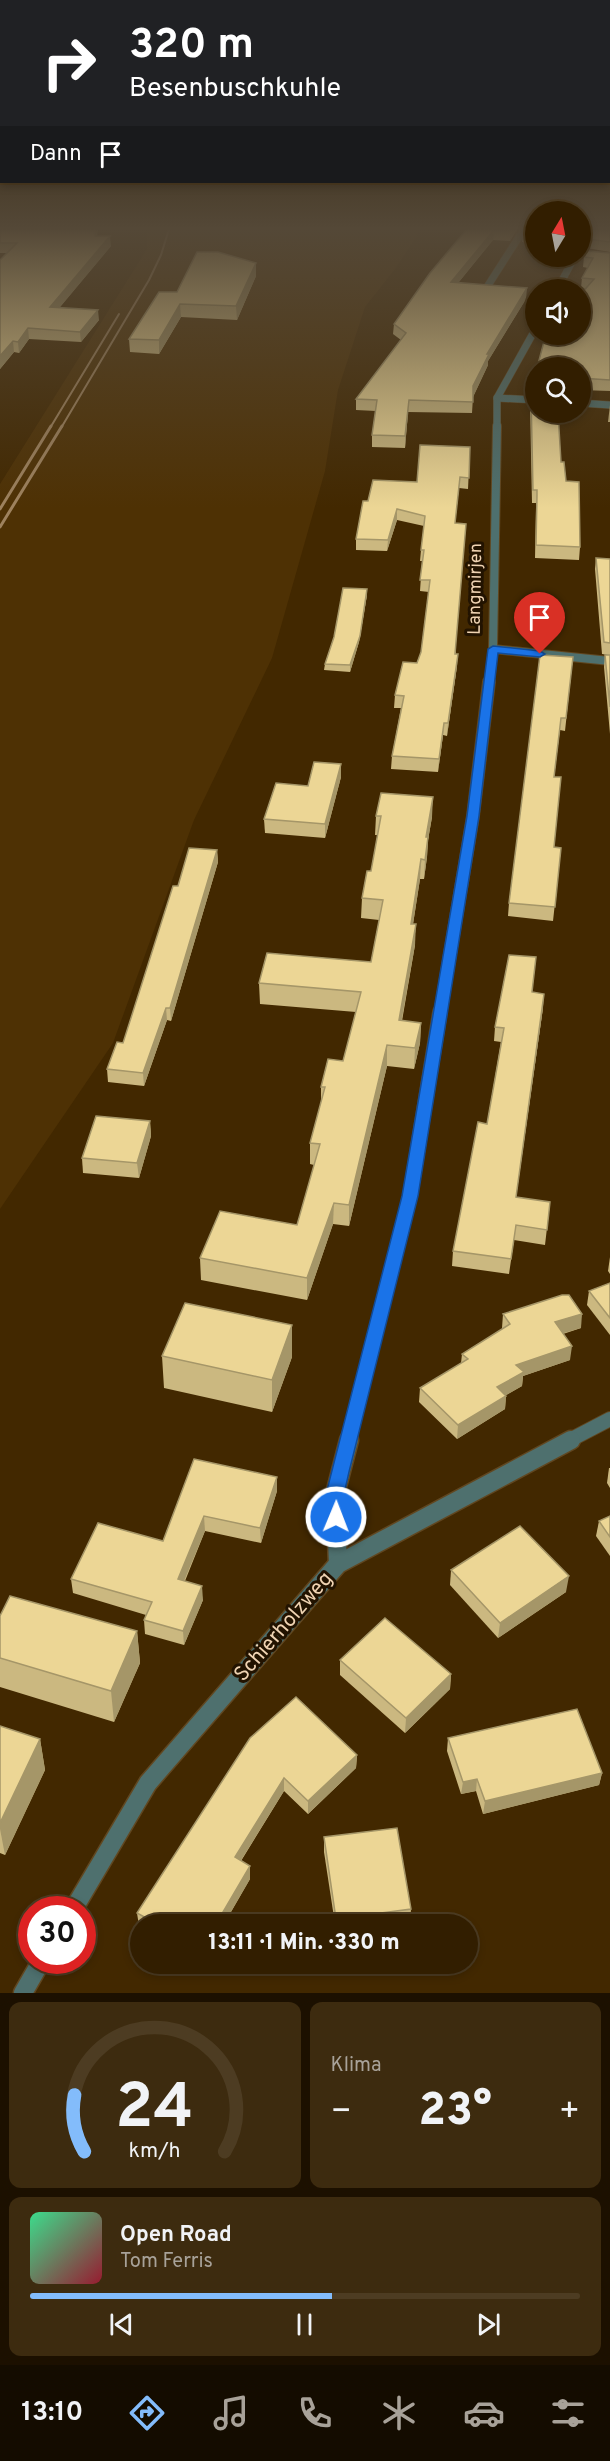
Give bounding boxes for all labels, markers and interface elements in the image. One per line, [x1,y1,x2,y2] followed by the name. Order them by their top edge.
[129,20,254,73] text: 320 m
[30,24,108,102] icon: right
[129,72,341,106] text: Besenbuschkuhle
[94,138,127,171] icon: arrive
[30,141,82,168] text: Dann
[525,201,591,267] north arrow
[525,201,591,423] map controls
[525,279,591,345] button: sound
[525,357,591,423] button: search
[464,543,488,635] street label: Langmirjen
[514,592,565,654] pin
[523,601,556,634] icon: arrive
[304,1485,368,1549] position arrow
[229,1566,339,1688] street label: Schierholzweg
[18,1896,96,1974] speed limit sign: 30
[208,1930,400,1957] text: 13:11 · 1 Min. · 330 m
[331,2053,382,2079] text: Klima
[116,2071,194,2150] text: 24
[419,2084,492,2141] text: 23°
[331,2092,352,2134] text: −
[559,2092,580,2134] text: +
[129,2138,181,2165] text: km/h
[120,2222,232,2249] text: Open Road
[120,2249,213,2275] text: Tom Ferris
[105,2308,138,2341] icon: previous
[288,2308,321,2341] icon: pause
[472,2308,505,2341] icon: next
[126,2392,168,2434] icon: directions
[210,2392,252,2434] icon: music
[294,2392,336,2434] icon: phone
[378,2392,420,2434] icon: climate
[463,2392,505,2434] icon: car
[547,2392,589,2434] icon: filters
[21,2396,83,2430] text: 13:10

